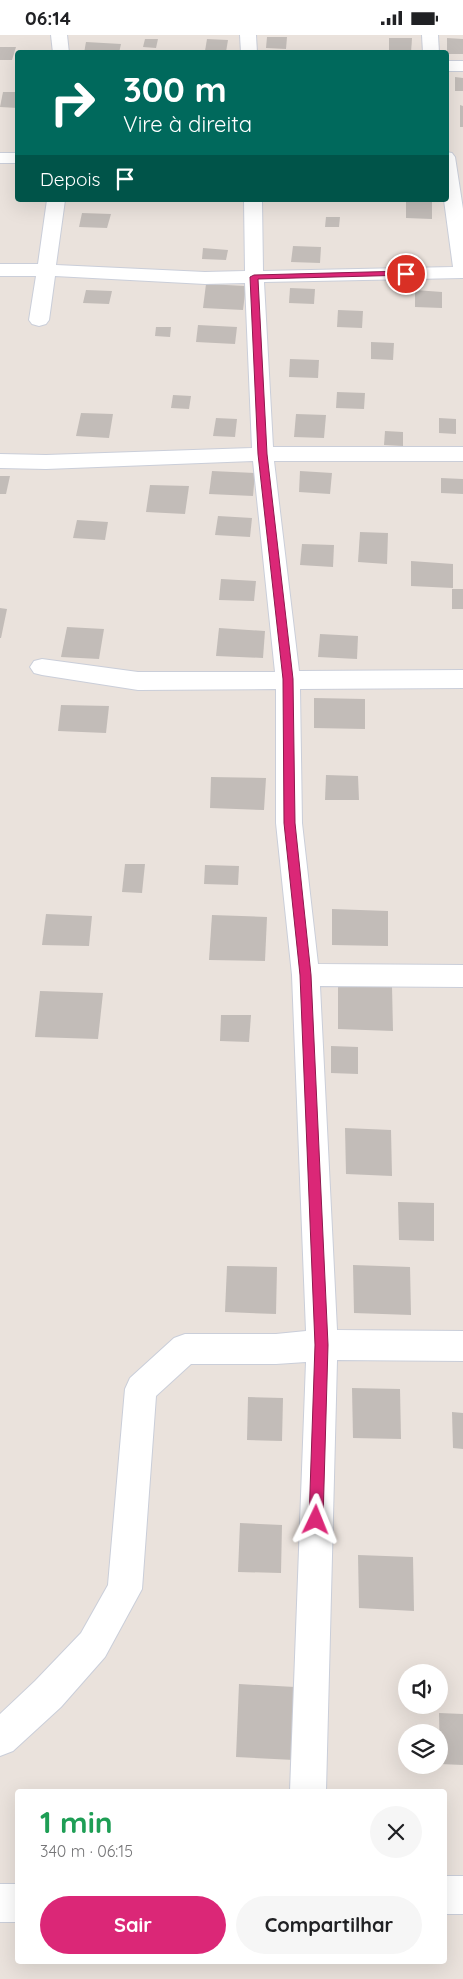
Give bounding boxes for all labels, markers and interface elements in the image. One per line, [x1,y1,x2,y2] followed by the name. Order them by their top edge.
[25,6,71,30] text: 06:14
[123,67,227,111] text: 300 m
[40,70,105,135] icon: right
[123,110,252,138] text: Vire à direita
[111,165,139,193] icon: arrive
[40,167,101,191] text: Depois
[385,253,427,295] pin
[392,260,420,288] icon: arrive
[289,1493,341,1545] position arrow
[398,1664,448,1774] map controls
[398,1664,448,1714] button: sound
[398,1724,448,1774] button: layers
[40,1803,113,1841] text: 1 min
[370,1806,422,1858] button: close
[40,1841,133,1861] text: 340 m · 06:15
[40,1896,226,1954] button: Sair
[236,1896,422,1954] button: Compartilhar

